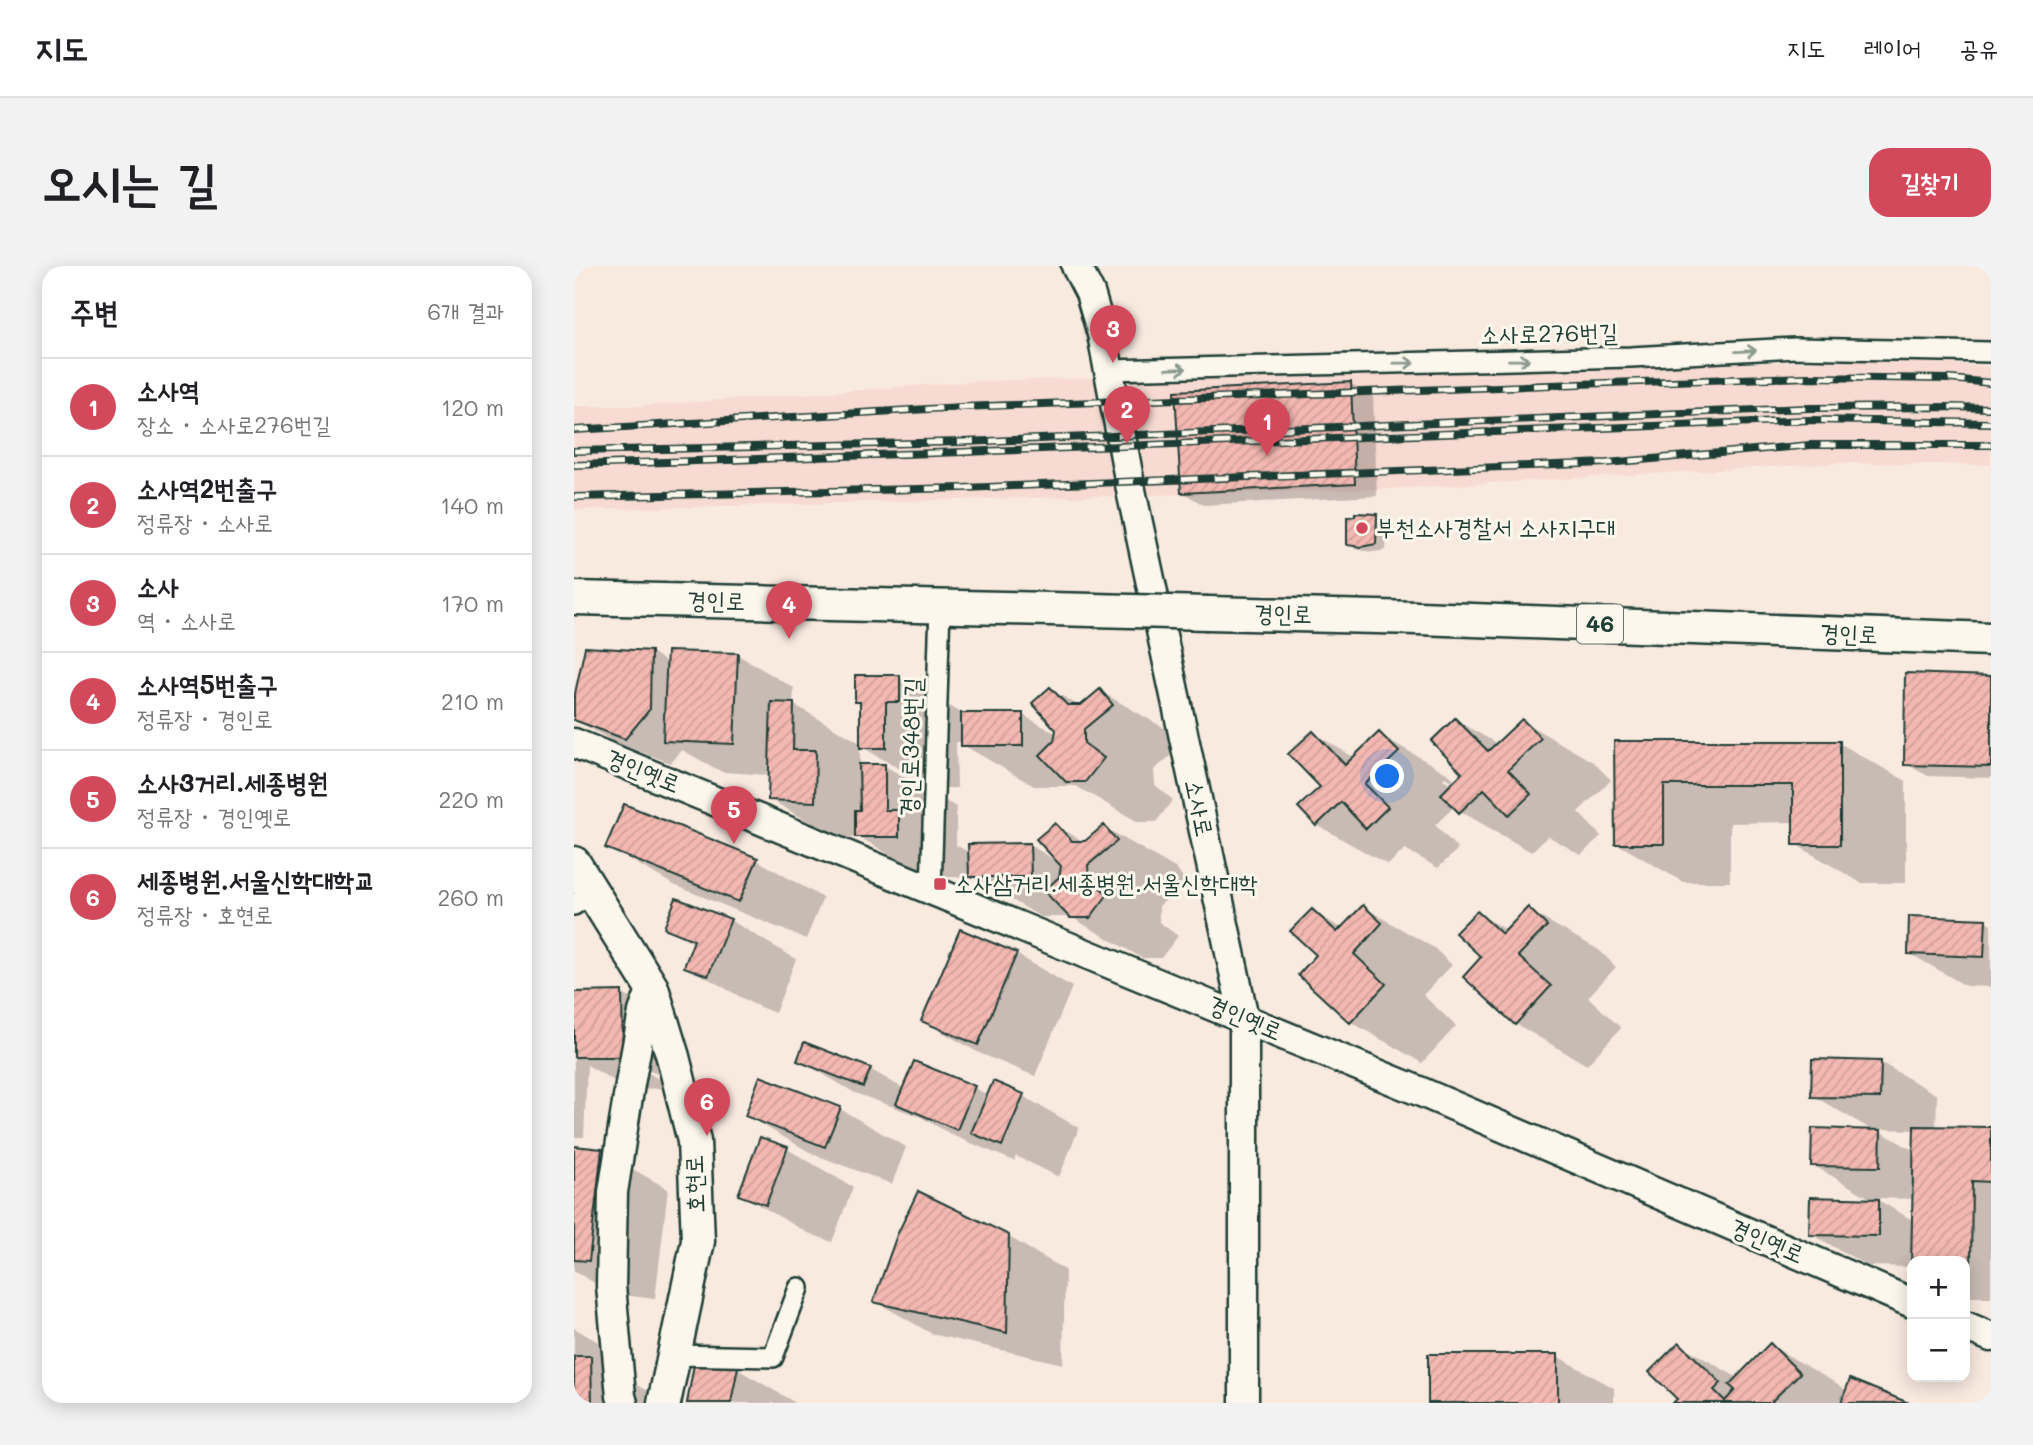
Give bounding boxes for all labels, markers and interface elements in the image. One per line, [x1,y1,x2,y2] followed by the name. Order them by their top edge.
[35,25,88,68] text: 지도
[1787,32,1825,63] text: 지도
[1863,32,1921,63] text: 레이어
[1959,32,1998,63] text: 공유
[1869,148,1991,217] button: 길찾기
[42,149,217,212] text: 오시는 길
[70,291,118,331] text: 주변
[427,296,504,326] text: 6개 결과
[1090,305,1136,363] pin: 3
[1480,316,1618,349] street label: 소사로276번길
[1735,344,1757,357] one-way arrow
[1507,353,1530,366] one-way arrow
[1392,356,1415,369] one-way arrow
[1165,362,1188,375] one-way arrow
[137,373,200,407] text: 소사역
[1104,386,1150,444] pin: 2
[88,392,98,422] text: 1
[441,392,504,422] text: 120 m
[1244,398,1290,456] pin: 1
[137,409,331,439] text: 장소 · 소사로276번길
[137,471,277,505] text: 소사역2번출구
[87,490,99,520] text: 2
[440,490,504,520] text: 140 m
[137,507,273,537] text: 정류장 · 소사로
[1376,511,1615,542] place label: 부천소사경찰서 소사지구대
[1354,520,1370,536] marker: 부천소사경찰서 소사지구대
[137,569,179,603] text: 소사
[766,581,812,639] pin: 4
[687,583,745,616] street label: 경인로
[86,588,100,618] text: 3
[441,588,504,618] text: 170 m
[1254,596,1312,629] street label: 경인로
[1577,604,1623,644] road number: 46
[137,605,236,635] text: 역 · 소사로
[1820,616,1879,649] street label: 경인로
[137,667,278,701] text: 소사역5번출구
[892,677,927,817] street label: 경인로348번길
[86,686,100,716] text: 4
[441,686,504,716] text: 210 m
[137,703,273,733] text: 정류장 · 경인로
[602,741,685,798] street label: 경인옛로
[1370,759,1404,793] your location
[137,765,328,799] text: 소사3거리.세종병원
[1179,776,1222,839] street label: 소사로
[86,784,100,814] text: 5
[438,784,504,814] text: 220 m
[711,786,757,844] pin: 5
[137,801,291,831] text: 정류장 · 경인옛로
[137,863,375,897] text: 세종병원.서울신학대학교
[954,867,1258,898] place label: 소사삼거리.세종병원.서울신학대학
[932,876,948,892] marker: 소사삼거리.세종병원.서울신학대학
[86,882,100,912] text: 6
[437,882,504,912] text: 260 m
[137,899,273,929] text: 정류장 · 호현로
[1204,987,1287,1046] street label: 경인옛로
[684,1078,730,1136] pin: 6
[677,1155,710,1214] street label: 호현로
[1726,1210,1809,1269] street label: 경인옛로
[1907,1256,1970,1382] map controls
[1907,1256,1970,1319] button: +
[1907,1319,1970,1382] button: −

